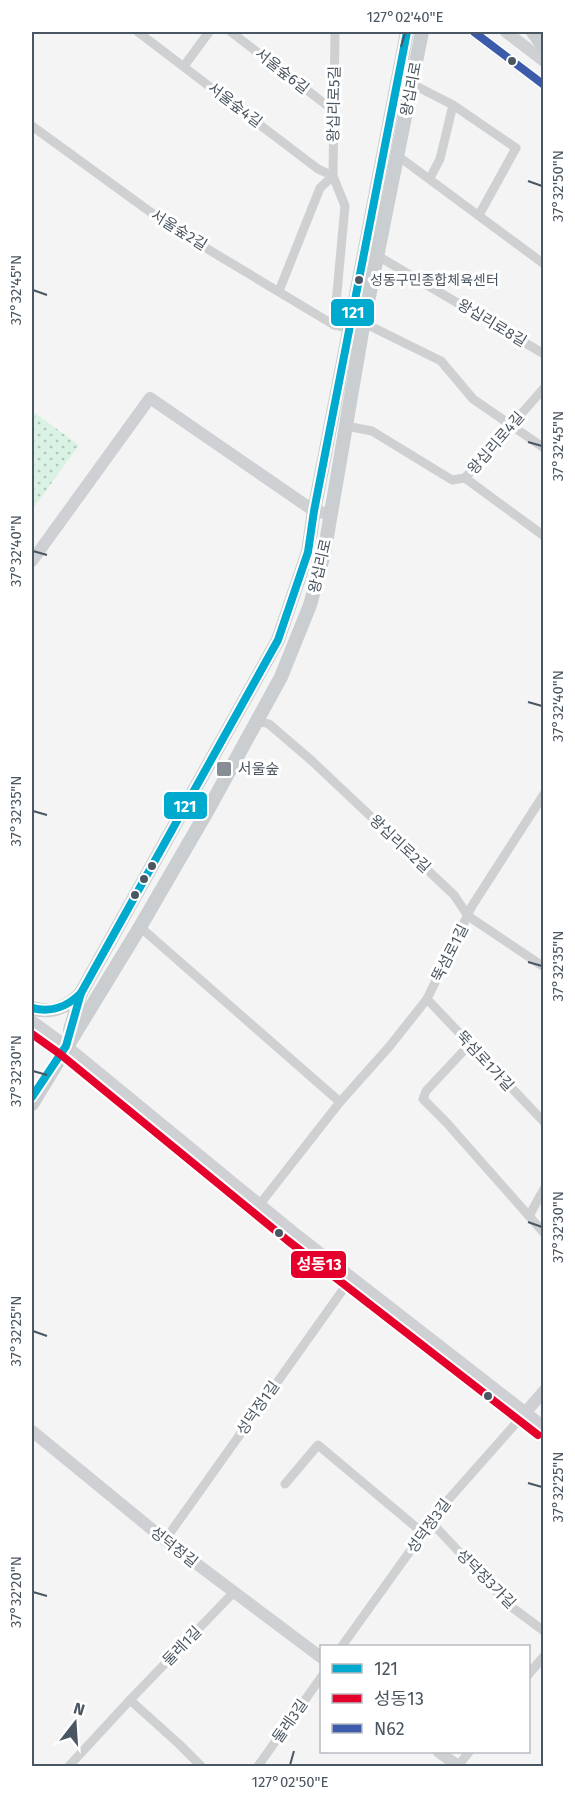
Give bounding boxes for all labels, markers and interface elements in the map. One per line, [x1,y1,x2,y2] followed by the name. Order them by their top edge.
[367,8,443,26] text: 127°02'40"E
[252,44,312,98] street label: 서울숲6길
[506,55,518,67] unlabelled marker
[397,60,425,118] street label: 왕십리로
[324,66,344,142] street label: 왕십리로5길
[204,79,266,131] street label: 서울숲4길
[549,150,567,222] text: 37°32'50"N
[148,206,210,254] street label: 서울숲2길
[7,255,25,325] text: 37°32'45"N
[370,272,499,289] place label: 성동구민종합체육센터
[353,274,365,286] marker: 성동구민종합체육센터
[454,295,530,351] street label: 왕십리로8길
[330,298,375,327] line badge: 121
[342,303,364,322] text: 121
[464,408,528,478] street label: 왕십리로4길
[549,411,567,481] text: 37°32'45"N
[7,515,25,587] text: 37°32'40"N
[305,537,335,595] street label: 왕십리로
[549,670,567,742] text: 37°32'40"N
[215,760,233,778] marker: 서울숲
[238,760,279,778] place label: 서울숲
[7,776,25,846] text: 37°32'35"N
[163,791,208,820] line badge: 121
[174,797,196,816] text: 121
[366,811,434,877] street label: 왕십리로2길
[146,860,158,872] unlabelled marker
[138,873,150,885] unlabelled marker
[129,889,141,901] unlabelled marker
[428,921,472,985] street label: 뚝섬로1길
[549,931,567,1001] text: 37°32'35"N
[453,1027,517,1095] street label: 뚝섬로1가길
[7,1035,25,1107] text: 37°32'30"N
[549,1191,567,1263] text: 37°32'30"N
[273,1227,285,1239] unlabelled marker
[290,1250,347,1279] line badge: 성동13
[296,1255,342,1274] text: 성동13
[7,1296,25,1366] text: 37°32'25"N
[233,1378,283,1438] street label: 성덕정1길
[482,1390,494,1402] unlabelled marker
[549,1452,567,1522] text: 37°32'25"N
[403,1495,455,1557] street label: 성덕정3길
[147,1523,201,1571] street label: 성덕정길
[453,1546,519,1612] street label: 성덕정3가길
[7,1556,25,1628] text: 37°32'20"N
[159,1623,205,1669] street label: 둘레1길
[320,1645,530,1753] legend
[374,1658,398,1680] text: 121
[374,1688,424,1710] text: 성동13
[45,1693,105,1753] north arrow
[269,1696,311,1746] street label: 둘레3길
[71,1698,87,1720] text: N
[374,1718,405,1740] text: N62
[251,1773,329,1791] text: 127°02'50"E

